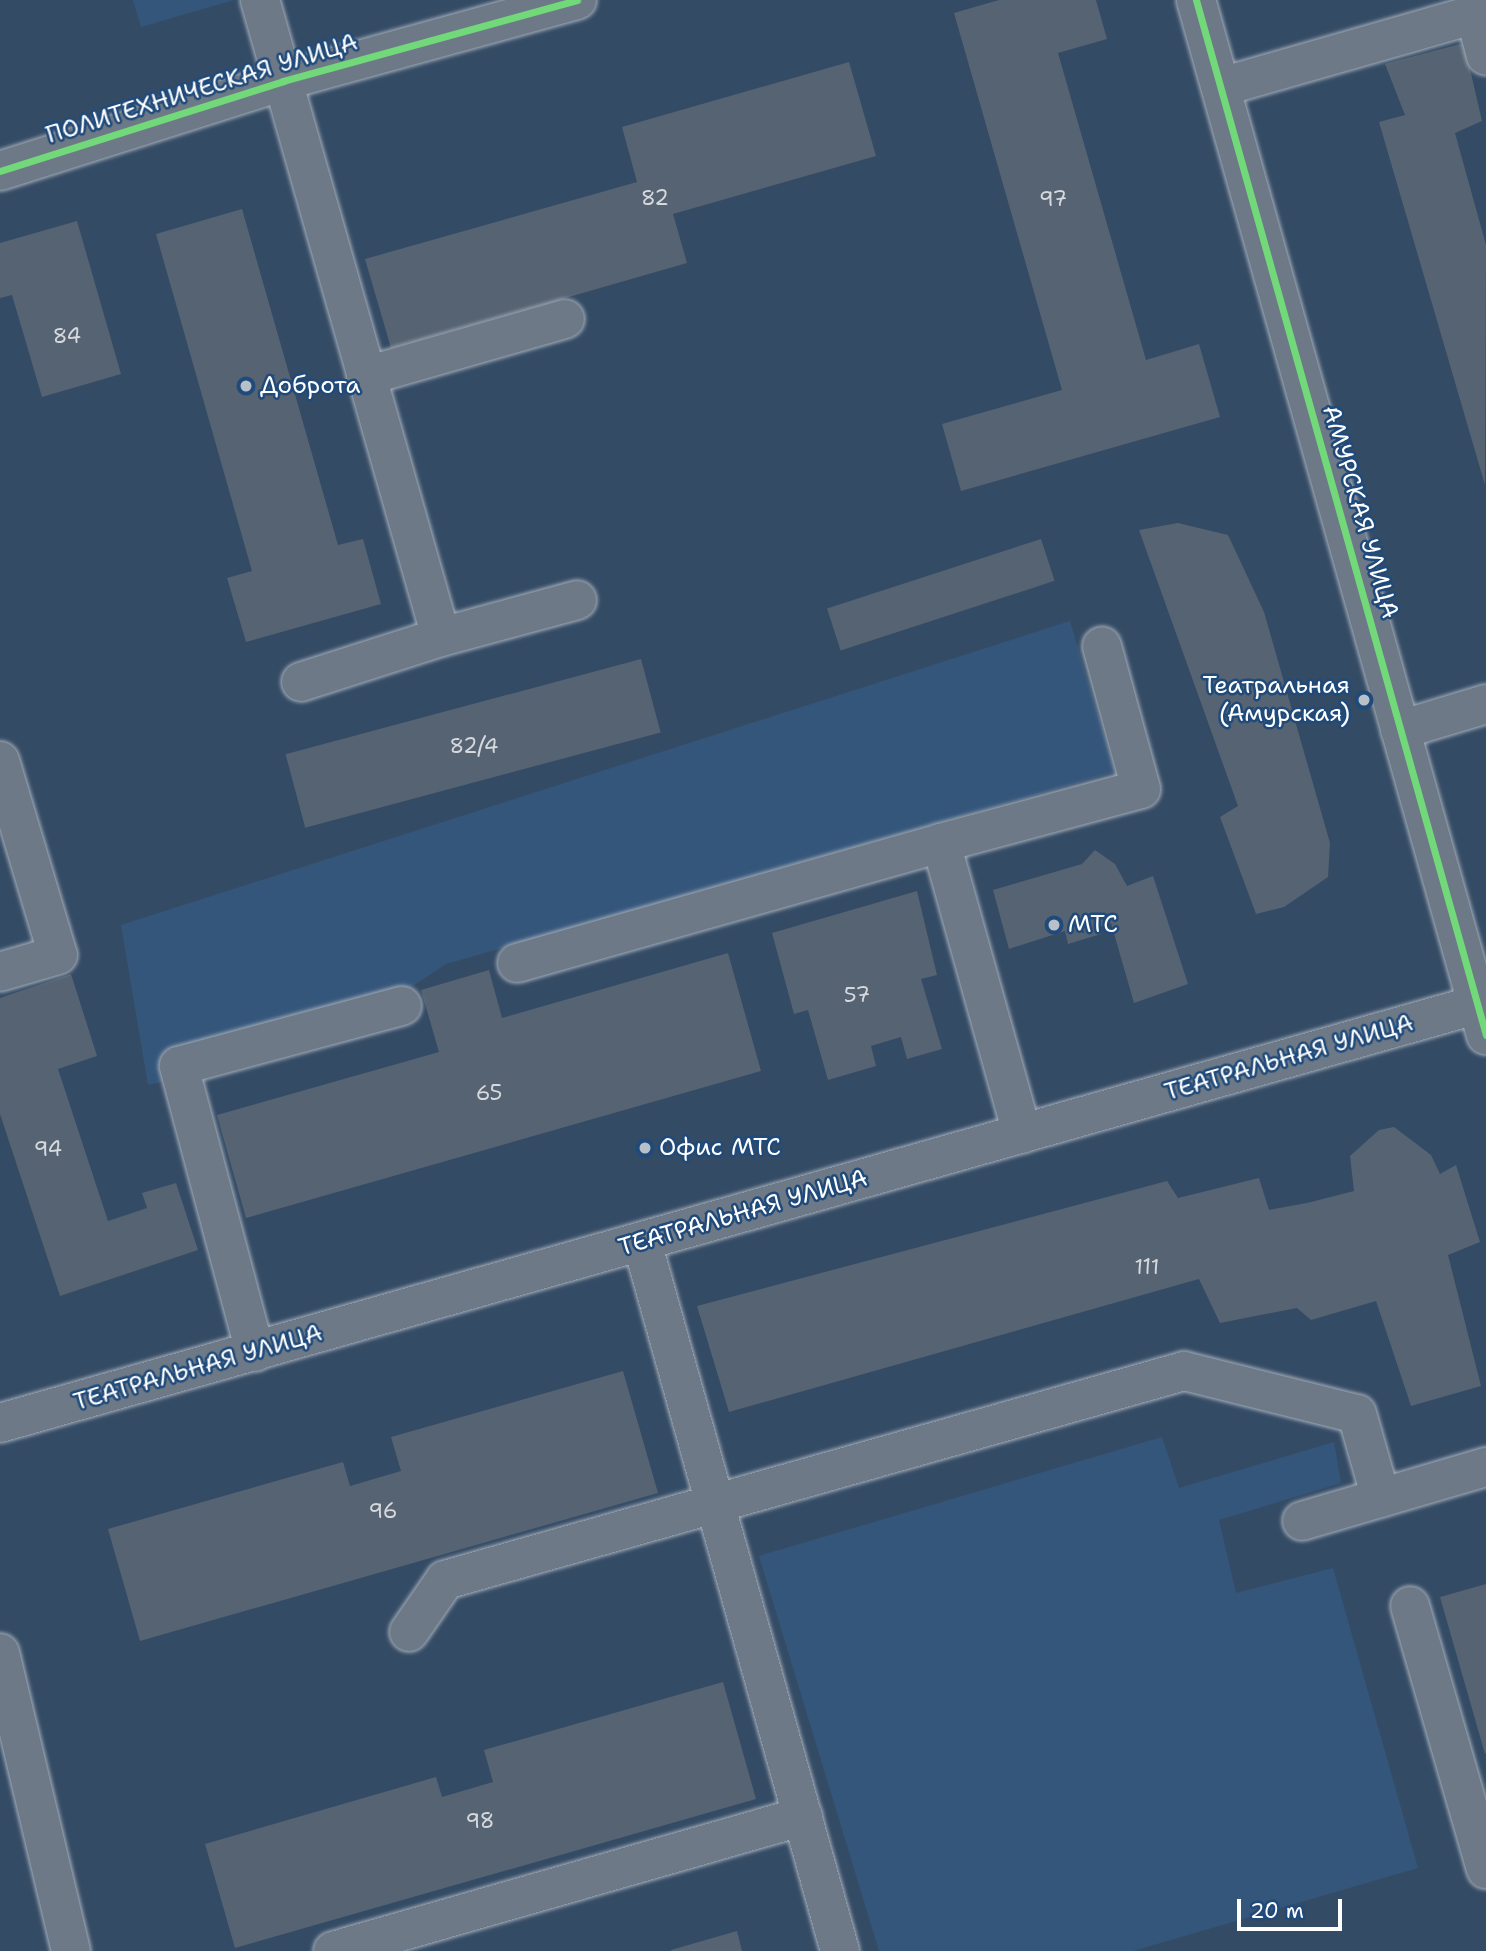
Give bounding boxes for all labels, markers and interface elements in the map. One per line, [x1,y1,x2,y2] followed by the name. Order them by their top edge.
[43,28,361,150] street label: ПОЛИТЕХНИЧЕСКАЯ УЛИЦА
[641,185,669,211] house number: 82
[1039,186,1067,212] house number: 97
[53,323,81,349] house number: 84
[260,372,360,400] place label: Доброта
[238,378,254,394] marker: Доброта
[1316,402,1404,622] street label: АМУРСКАЯ УЛИЦА
[1202,672,1350,728] place label: Театральная (Амурская)
[1356,692,1372,708] marker: Театральная (Амурская)
[450,733,498,759] house number: 82/4
[1068,911,1118,939] place label: МТС
[1046,917,1062,933] marker: МТС
[844,982,870,1008] house number: 57
[1161,1009,1417,1107] street label: ТЕАТРАЛЬНАЯ УЛИЦА
[476,1080,502,1106] house number: 65
[659,1134,781,1162] place label: Офис МТС
[34,1136,62,1162] house number: 94
[637,1140,653,1156] marker: Офис МТС
[615,1164,871,1262] street label: ТЕАТРАЛЬНАЯ УЛИЦА
[1135,1254,1159,1280] house number: 111
[70,1319,326,1417] street label: ТЕАТРАЛЬНАЯ УЛИЦА
[369,1498,397,1524] house number: 96
[465,1808,495,1834] house number: 98
[1241,1884,1346,1928] scale bar
[1250,1897,1304,1925] text: 20 m

